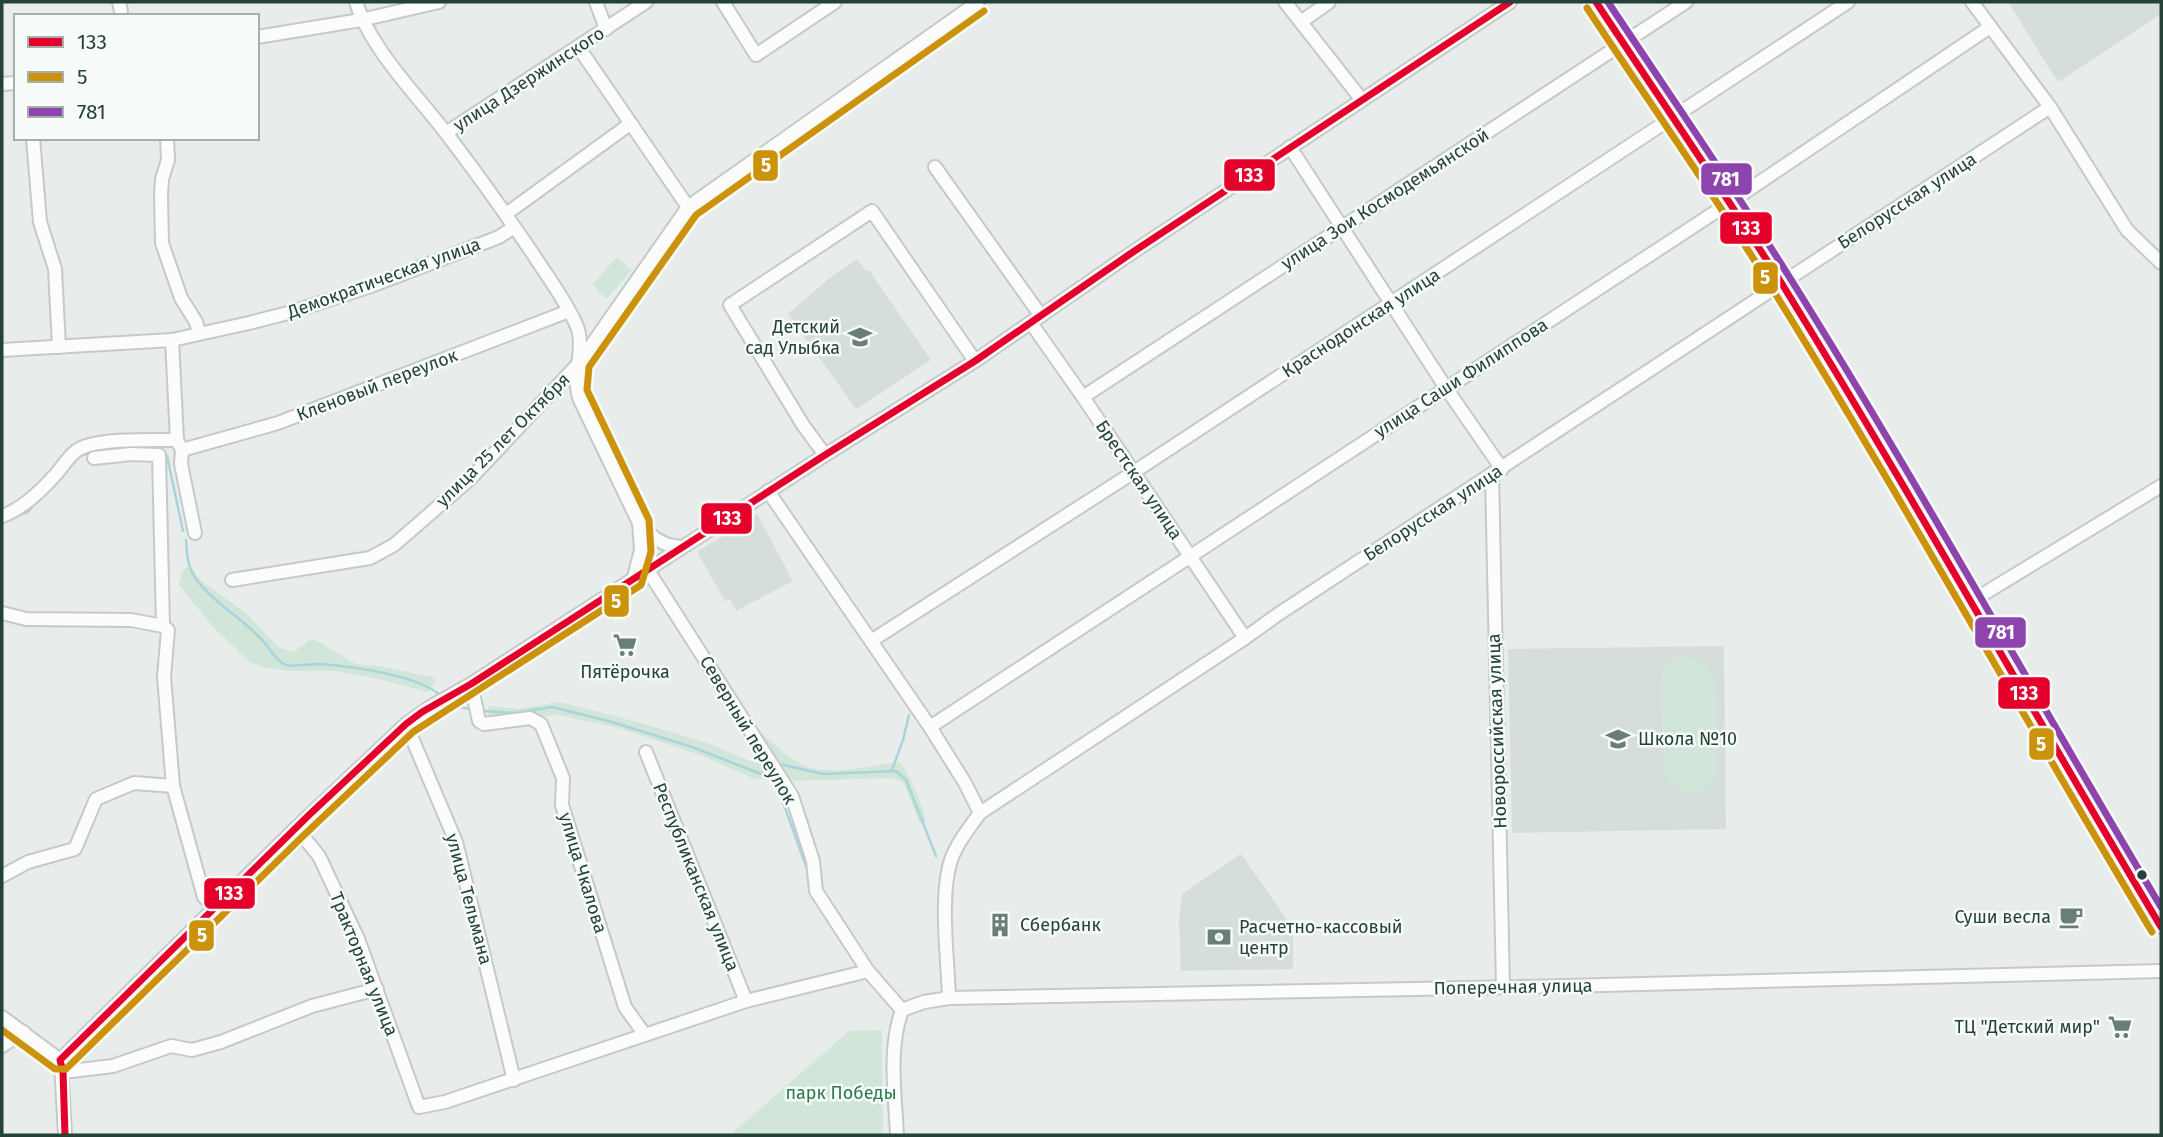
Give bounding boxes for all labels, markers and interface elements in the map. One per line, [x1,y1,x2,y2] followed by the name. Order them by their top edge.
[14,14,259,140] legend
[449,22,609,136] street label: улица Дзержинского
[77,29,107,55] text: 133
[77,64,88,90] text: 5
[77,99,106,125] text: 781
[1277,124,1493,274] street label: улица Зои Космодемьянской
[1834,148,1980,254] street label: Белорусская улица
[752,149,779,182] line badge: 5
[761,154,771,177] text: 5
[1223,158,1276,192] line badge: 133
[1700,162,1753,196] line badge: 781
[1235,164,1263,187] text: 133
[1712,168,1740,191] text: 781
[1719,211,1773,245] line badge: 133
[1732,217,1760,240] text: 133
[284,233,483,324] street label: Демократическая улица
[1752,261,1779,295] line badge: 5
[1278,264,1444,382] street label: Краснодонская улица
[1760,266,1770,289] text: 5
[1370,314,1552,442] street label: улица Саши Филиппова
[745,316,840,359] place label: Детский сад Улыбка
[846,323,874,351] school or university icon: Детский сад Улыбка
[293,344,461,426] street label: Кленовый переулок
[431,368,575,512] street label: улица 25 лет Октября
[1091,416,1187,544] street label: Брестская улица
[1360,460,1506,566] street label: Белорусская улица
[700,502,753,535] line badge: 133
[713,507,741,530] text: 133
[603,584,630,618] line badge: 5
[611,590,621,613] text: 5
[1974,616,2027,649] line badge: 781
[1987,621,2015,644] text: 781
[611,631,639,659] supermarket icon: Пятёрочка
[1483,633,1511,829] street label: Новороссийская улица
[695,652,801,809] street label: Северный переулок
[580,661,670,683] place label: Пятёрочка
[1997,676,2051,710] line badge: 133
[2010,682,2038,705] text: 133
[1604,725,1632,753] school or university icon: Школа №10
[2028,727,2055,761] line badge: 5
[1638,728,1737,750] place label: Школа №10
[2036,733,2046,756] text: 5
[648,780,744,974] street label: Республиканская улица
[554,810,612,936] street label: улица Чкалова
[441,831,497,967] street label: улица Тельмана
[2135,868,2149,882] unlabelled marker
[203,877,256,910] line badge: 133
[215,882,243,905] text: 133
[325,889,403,1039] street label: Тракторная улица
[2057,903,2085,931] cafe icon: Суши весла
[1954,906,2051,928] place label: Суши весла
[986,911,1014,939] building icon: Сбербанк
[1020,914,1101,936] place label: Сбербанк
[1239,916,1403,959] place label: Расчетно-кассовый центр
[188,919,215,952] line badge: 5
[1205,923,1233,951] bank icon: Расчетно-кассовый центр
[197,924,207,947] text: 5
[1433,975,1593,999] street label: Поперечная улица
[2106,1013,2134,1041] supermarket icon: ТЦ "Детский мир"
[1954,1016,2100,1038] place label: ТЦ "Детский мир"
[785,1082,897,1104] park label: парк Победы

